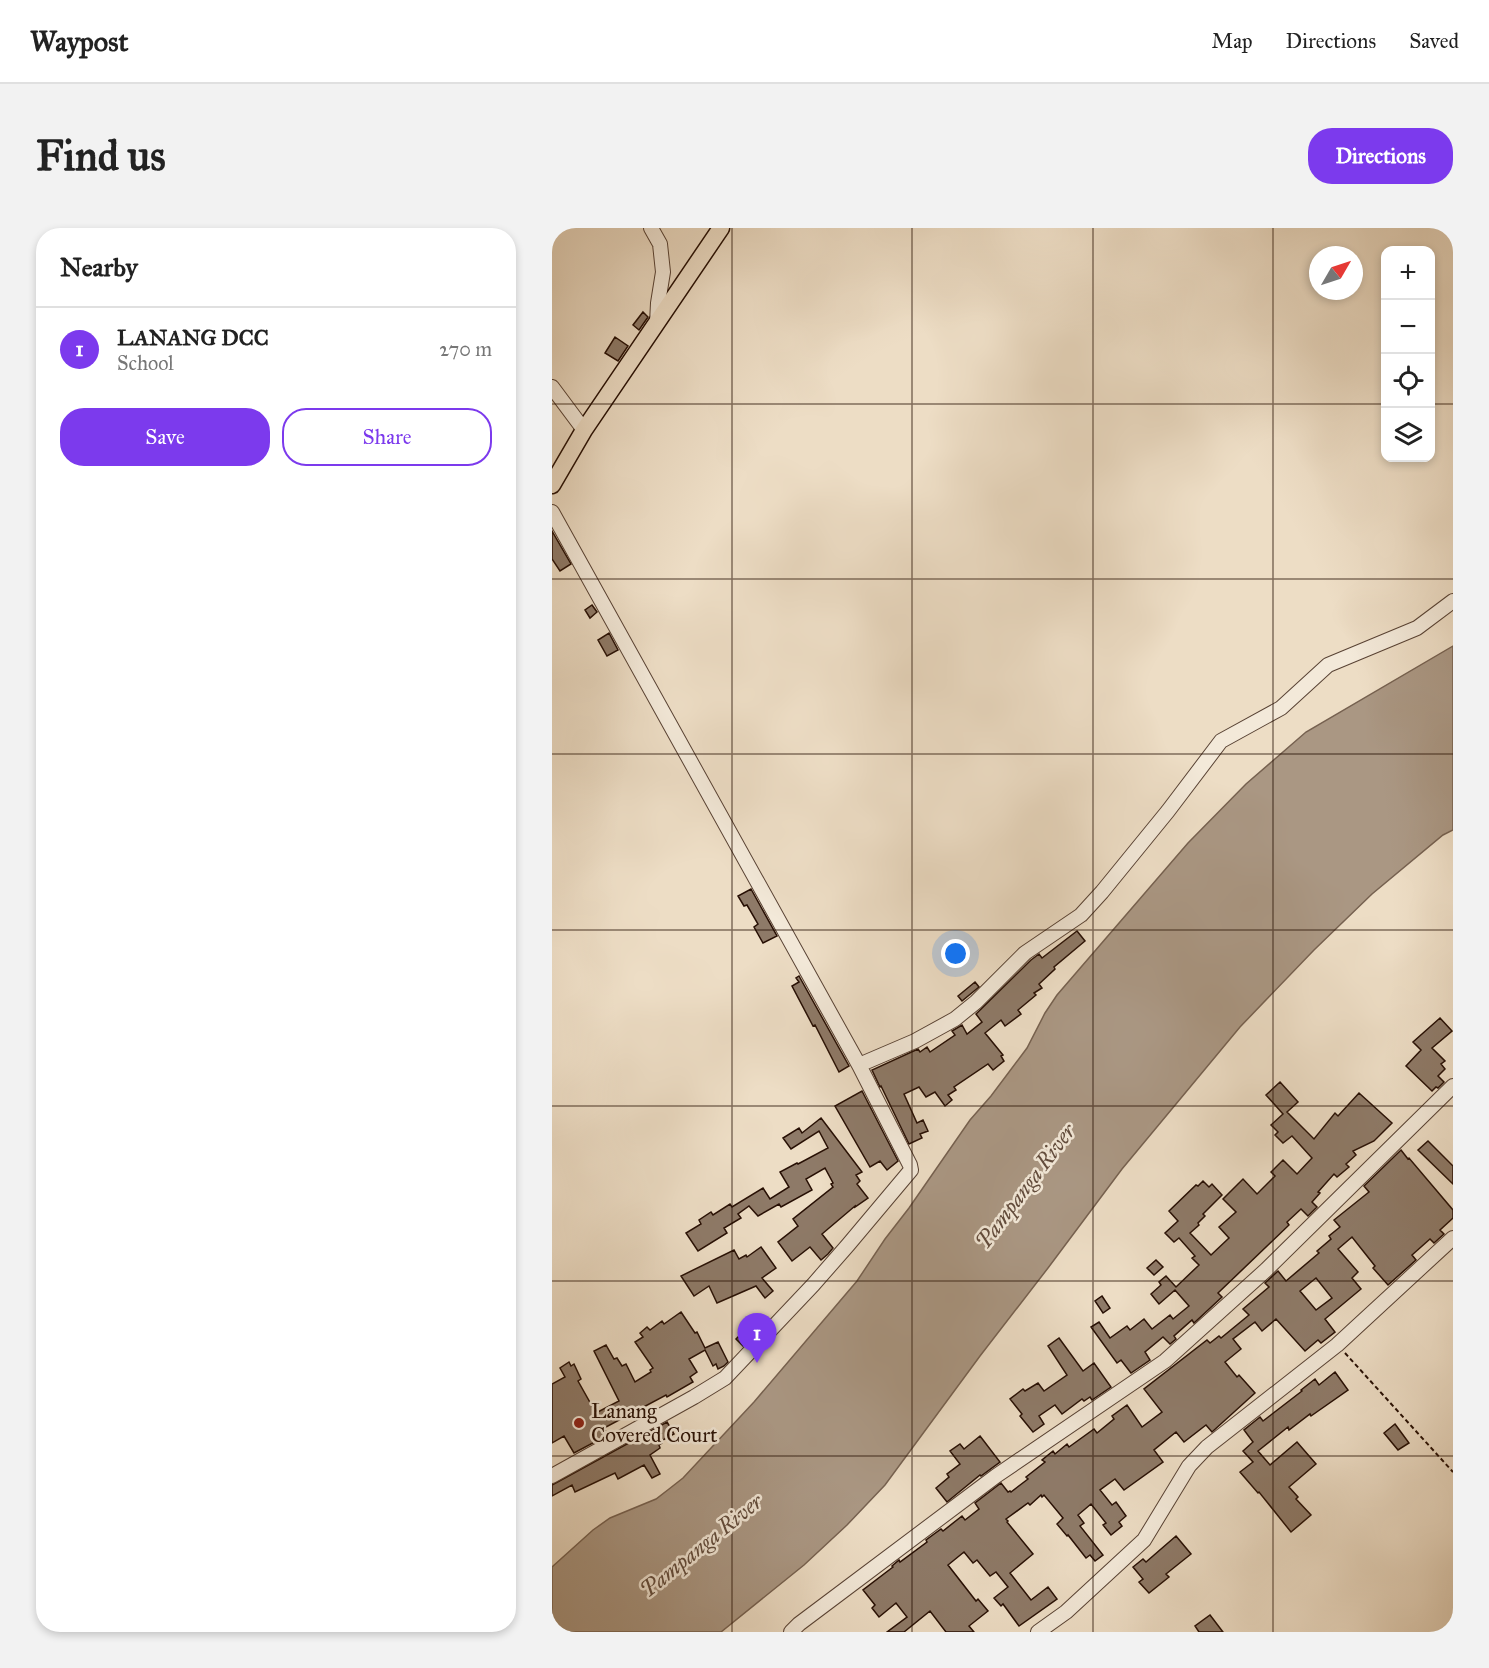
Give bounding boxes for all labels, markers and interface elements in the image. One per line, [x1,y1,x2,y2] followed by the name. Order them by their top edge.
[30,24,128,59] text: Waypost
[1212,28,1253,54] text: Map
[1286,28,1376,54] text: Directions
[1409,28,1459,54] text: Saved
[1308,128,1453,184] button: Directions
[36,130,166,182] text: Find us
[1309,246,1363,300] north arrow
[1381,246,1435,462] map controls
[1381,246,1435,300] button: +
[60,251,138,283] text: Nearby
[1381,300,1435,354] button: −
[117,324,269,351] text: LANANG DCC
[76,337,83,361] text: 1
[439,337,492,361] text: 270 m
[117,351,174,375] text: School
[1381,354,1435,408] button: locate
[60,408,270,466] button: Save
[282,408,492,466] button: Share
[1381,408,1435,462] button: layers
[941,939,970,968] your location
[970,1117,1082,1254] water label: Pampanga River
[738,1314,776,1363] pin: 1
[591,1398,718,1448] place label: Lanang Covered Court
[572,1416,586,1430] marker: Lanang Covered Court
[635,1487,769,1603] water label: Pampanga River

